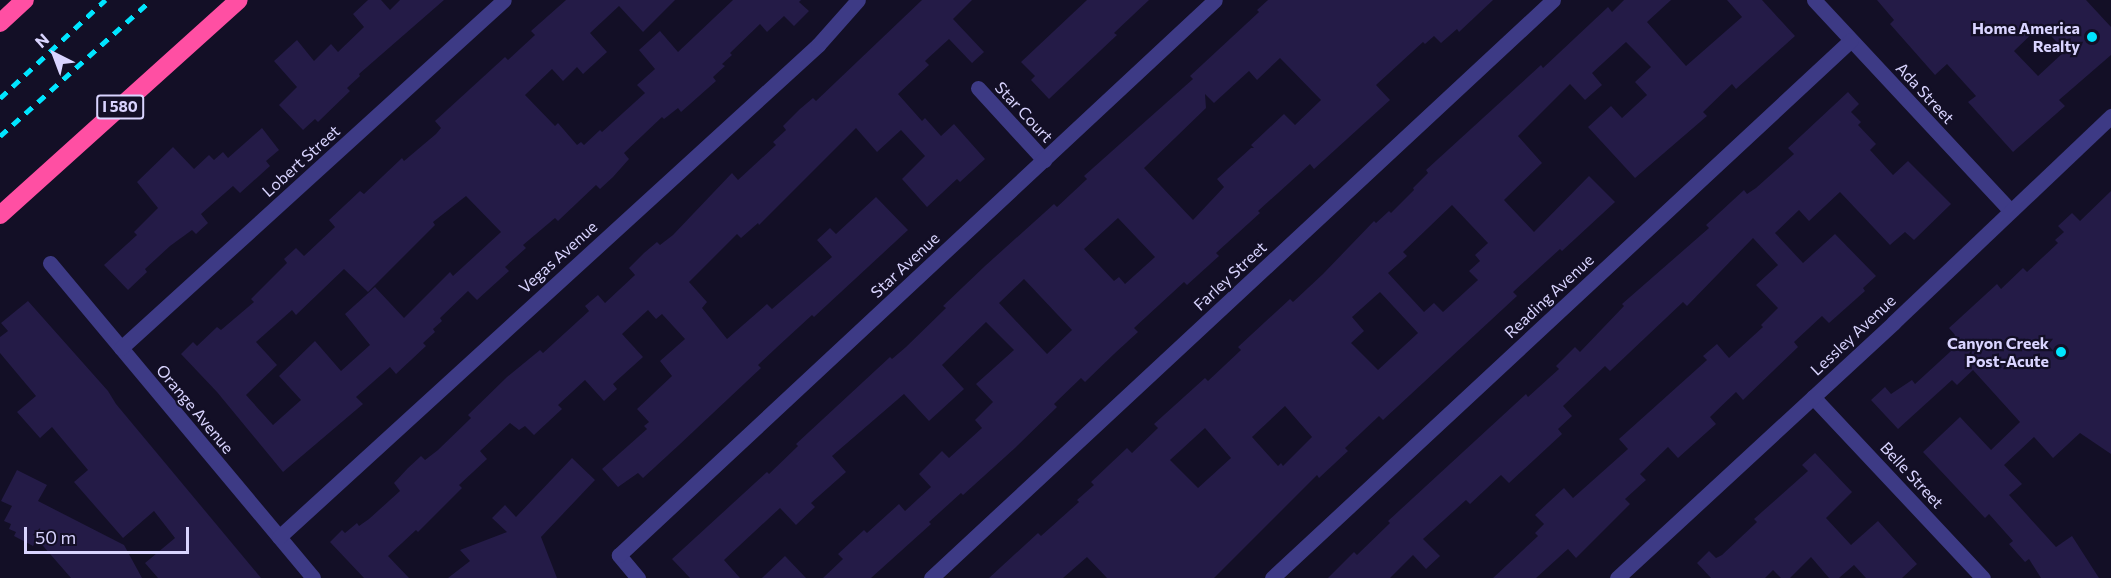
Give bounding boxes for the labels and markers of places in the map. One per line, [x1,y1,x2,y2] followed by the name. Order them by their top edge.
[1972,18,2080,56] place label: Home America Realty
[2085,30,2099,44] marker: Home America Realty
[1947,333,2049,371] place label: Canyon Creek Post-Acute
[2054,345,2068,359] marker: Canyon Creek Post-Acute

